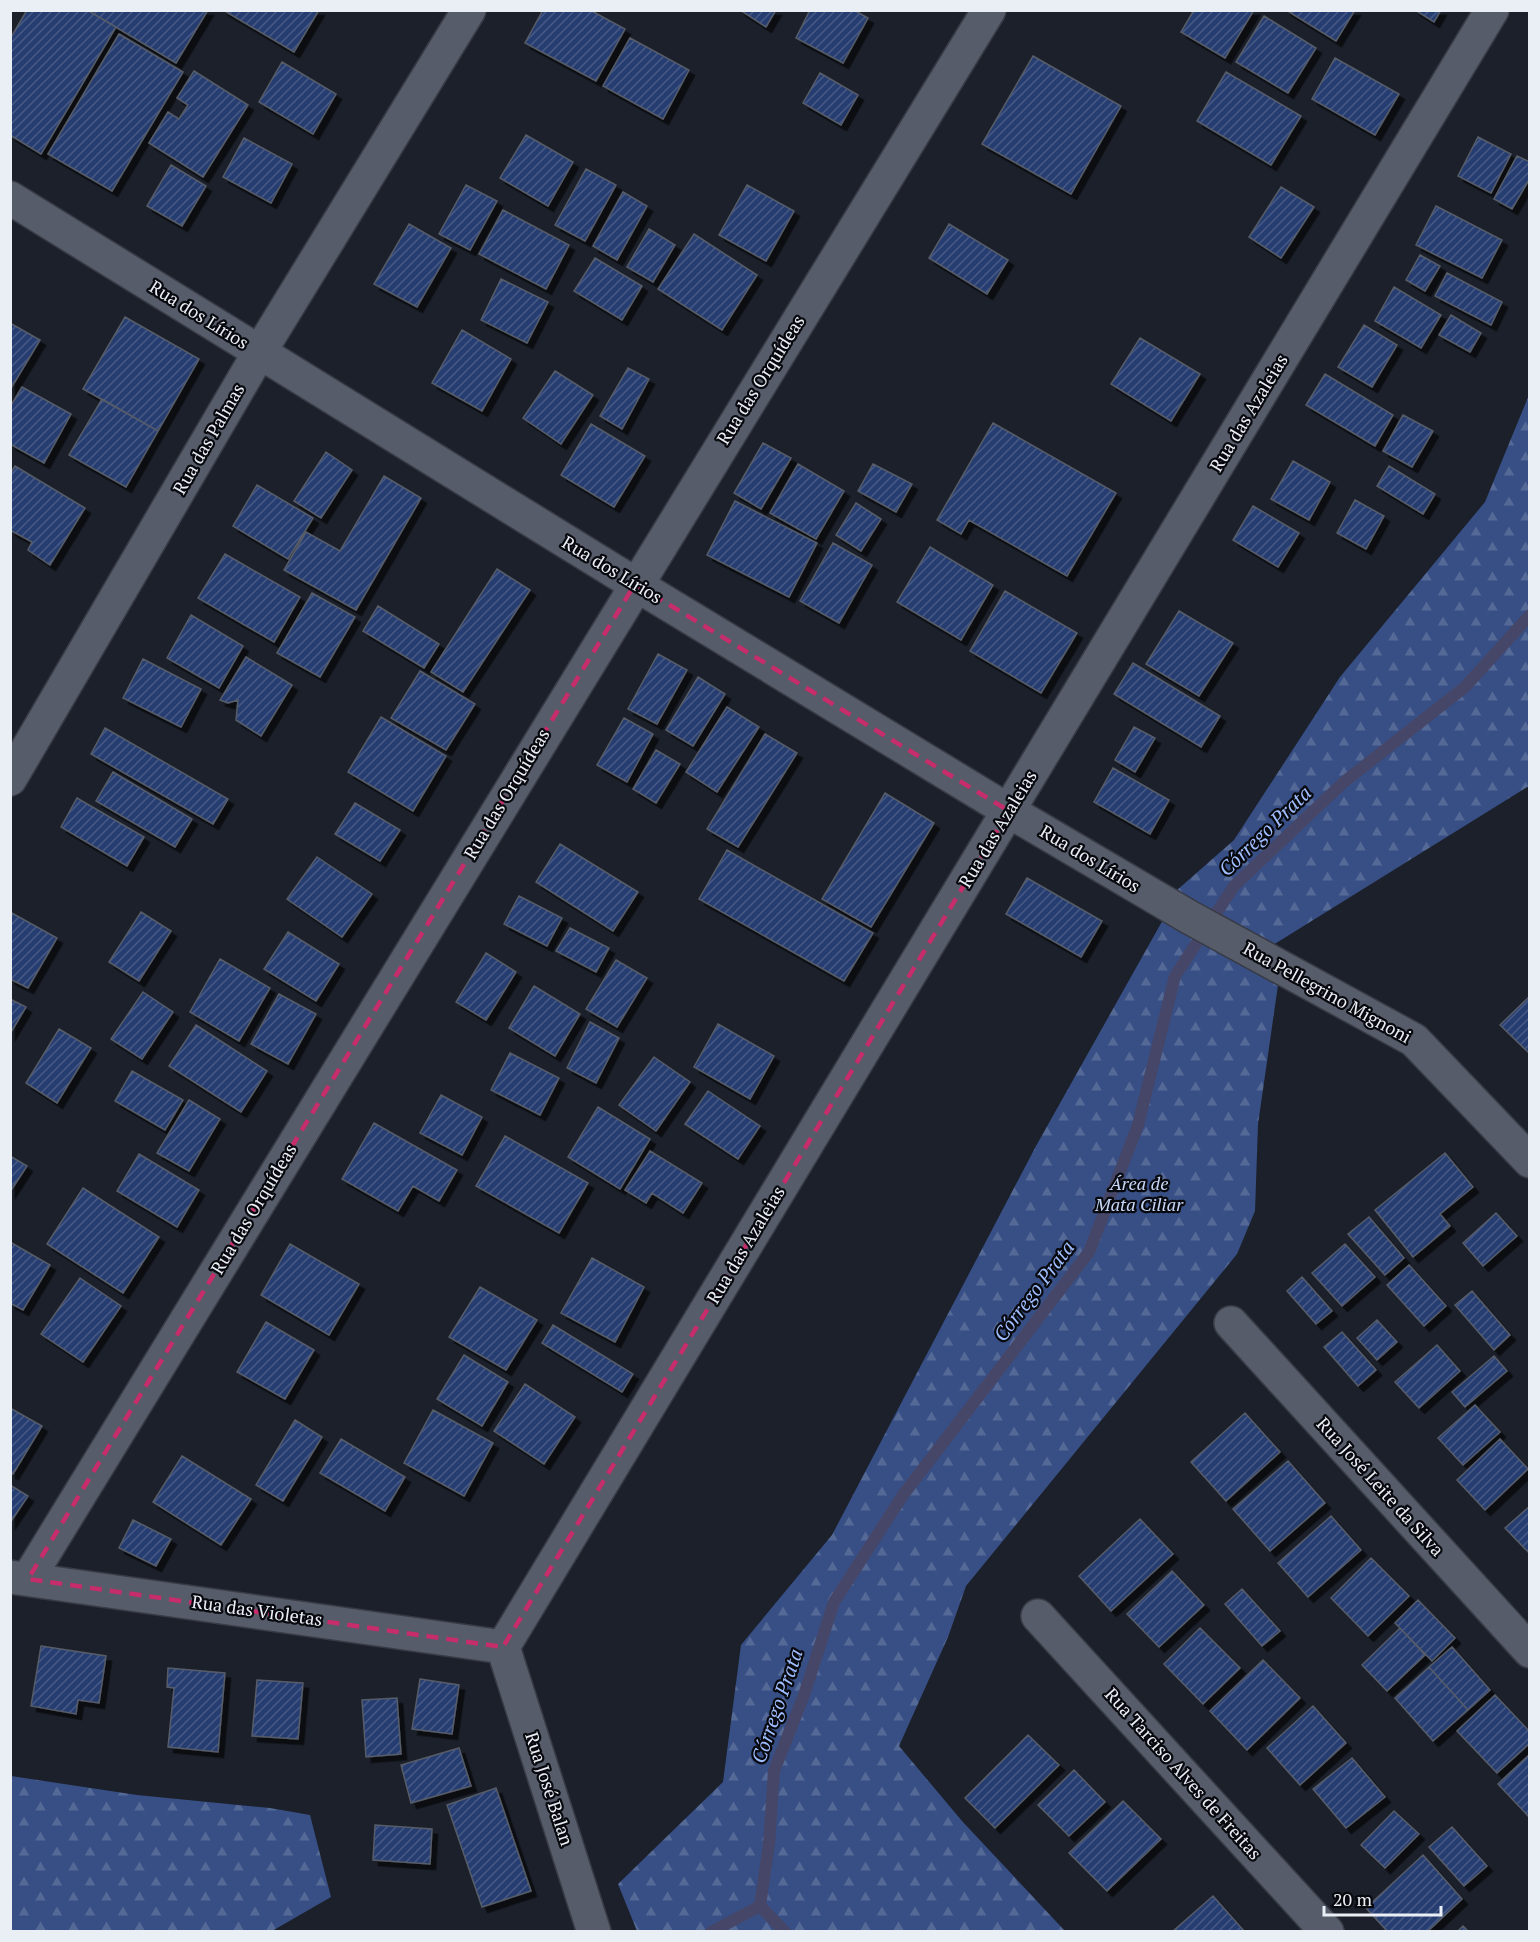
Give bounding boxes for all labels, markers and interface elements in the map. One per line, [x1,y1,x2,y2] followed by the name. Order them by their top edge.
[145,274,254,354] street label: Rua dos Lírios
[711,310,810,449] street label: Rua das Orquídeas
[1204,349,1293,476] street label: Rua das Azaleias
[167,379,250,498] street label: Rua das Palmas
[558,530,667,608] street label: Rua dos Lírios
[458,724,555,863] street label: Rua das Orquídeas
[953,765,1042,892] street label: Rua das Azaleias
[1212,779,1317,882] water label: Córrego Prata
[1036,819,1145,897] street label: Rua dos Lírios
[1239,936,1416,1048] street label: Rua Pellegrino Mignoni
[205,1139,302,1278] street label: Rua das Orquídeas
[1094,1171,1184,1216] park label: Área de Mata Ciliar
[701,1181,790,1308] street label: Rua das Azaleias
[987,1235,1080,1347] water label: Córrego Prata
[1312,1412,1450,1561] street label: Rua José Leite da Silva
[190,1589,324,1631] street label: Rua das Violetas
[744,1645,809,1767] water label: Córrego Prata
[1100,1682,1267,1864] street label: Rua Tarciso Alves de Freitas
[520,1729,580,1849] street label: Rua José Balan
[1324,1879,1441,1917] scale bar
[1333,1887,1373,1911] text: 20 m

